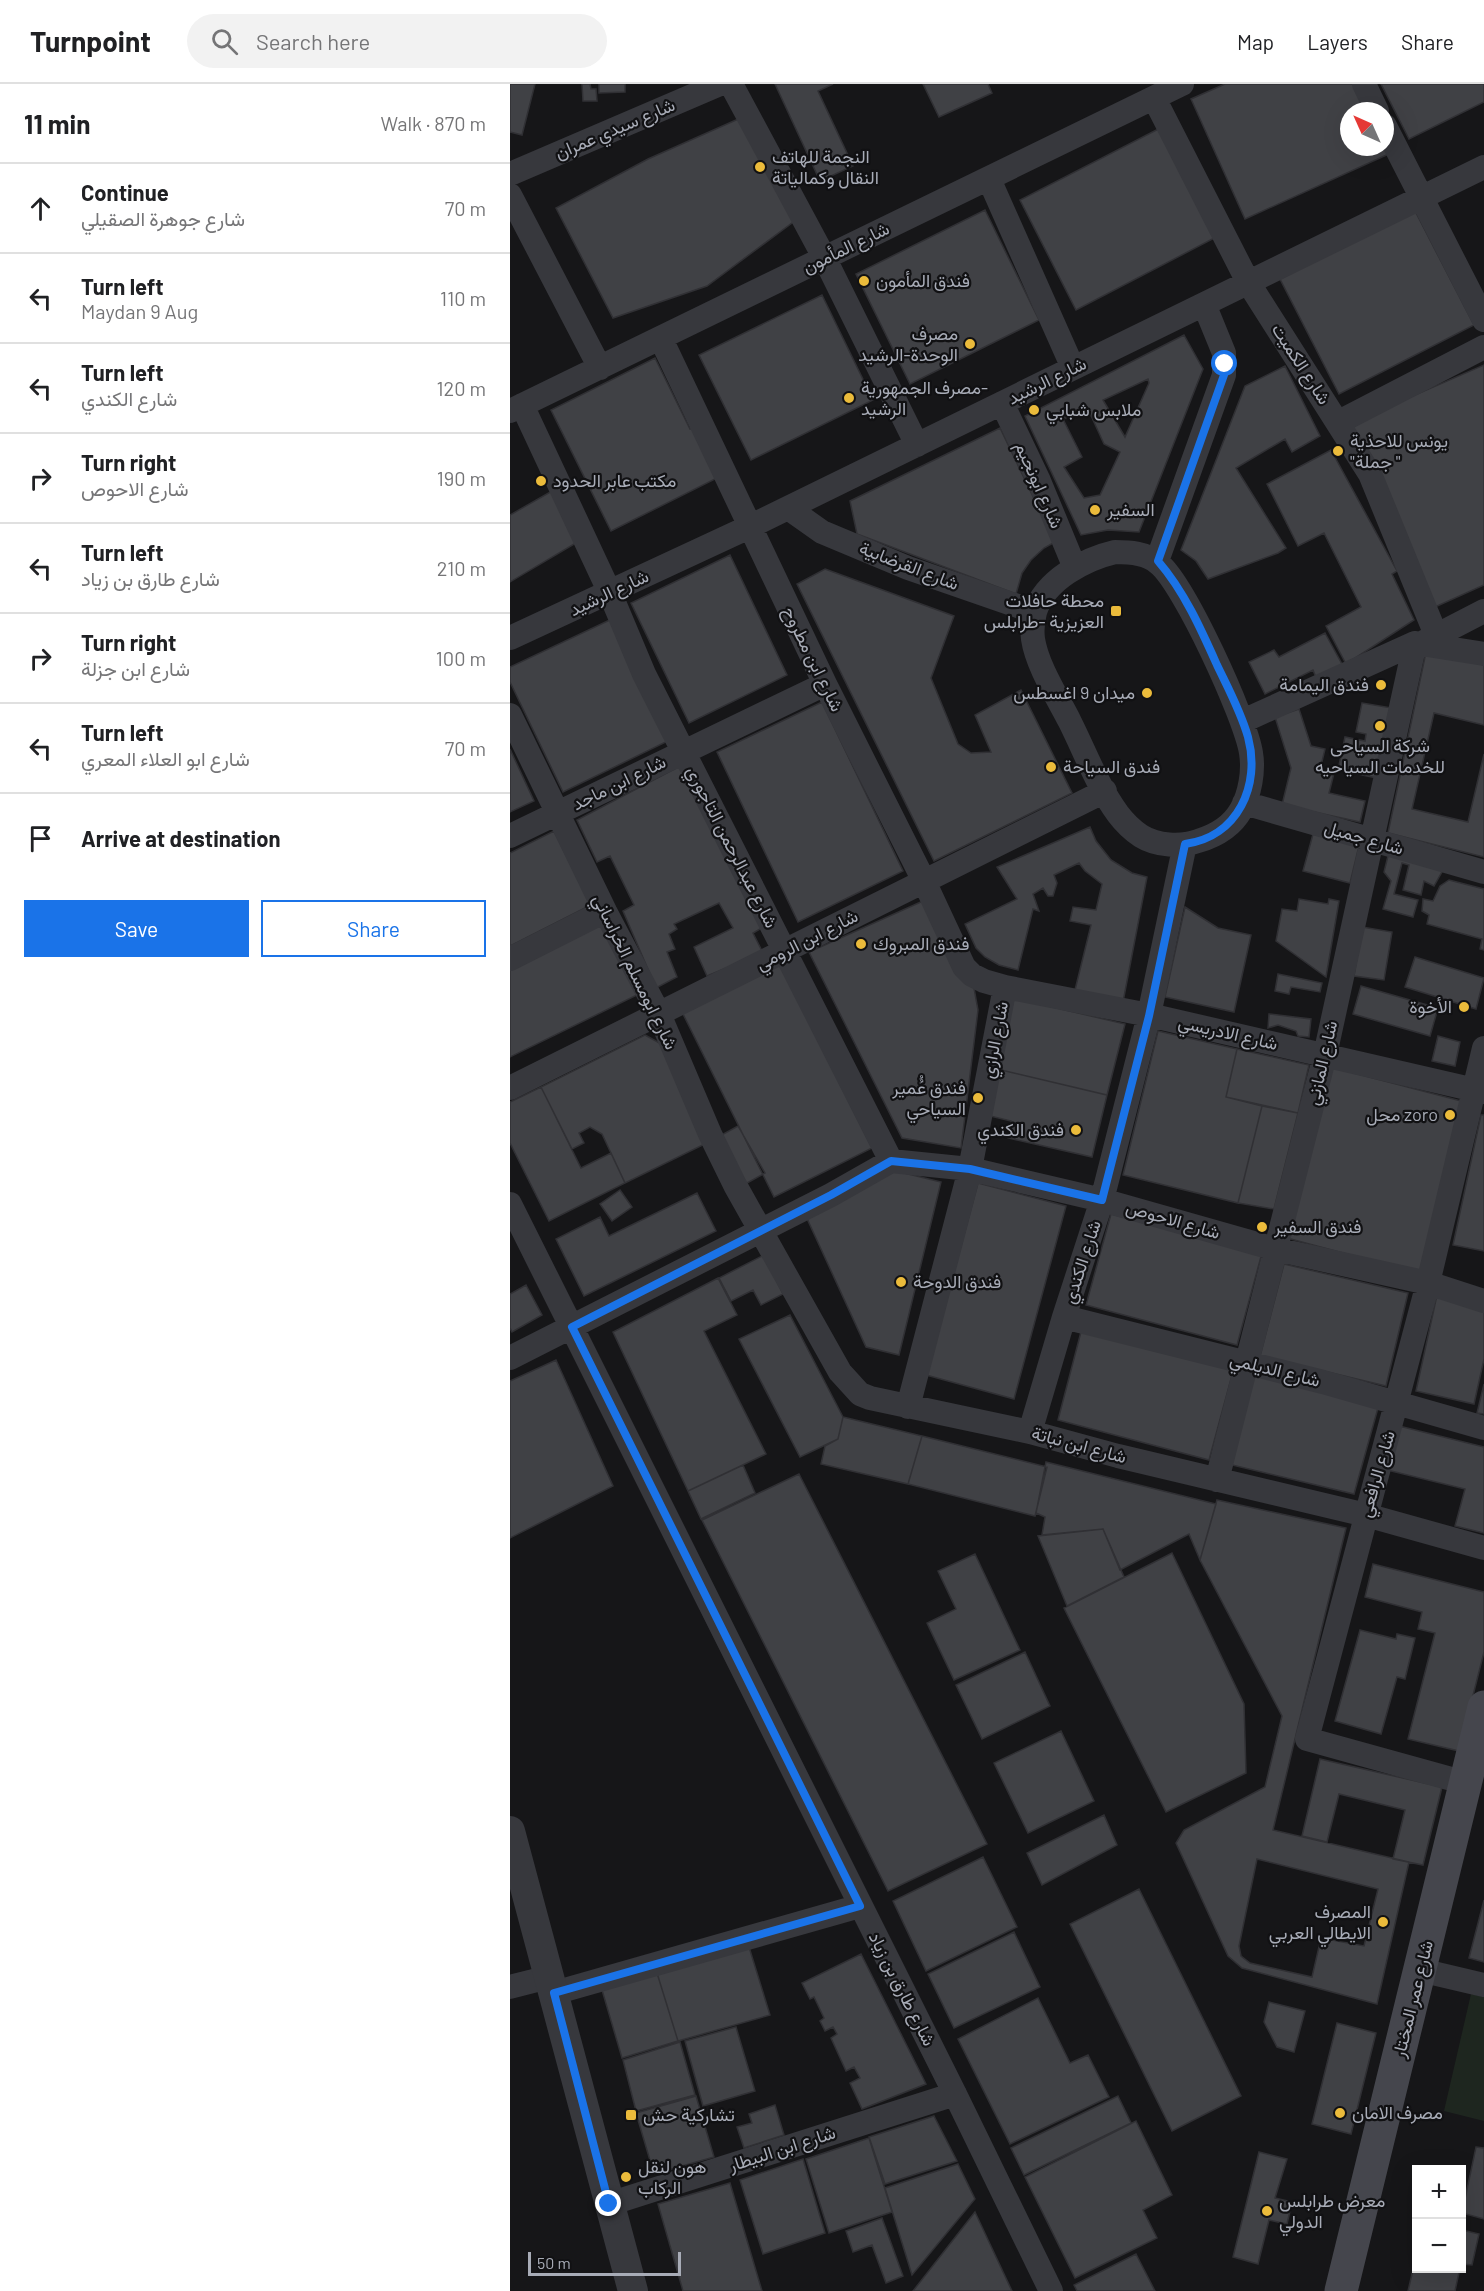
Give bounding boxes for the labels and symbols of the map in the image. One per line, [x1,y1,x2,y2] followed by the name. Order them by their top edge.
[551,93,680,168] street label: شارع سيدي عمران
[1340,102,1394,156] north arrow
[772,145,879,189] place label: النجمة للهاتف النقال وكمالياتة
[753,160,767,174] marker: النجمة للهاتف النقال وكمالياتة
[799,217,893,279] street label: شارع المأمون
[876,269,970,292] place label: فندق المأمون
[857,274,871,288] marker: فندق المأمون
[1266,319,1336,409] street label: شارع الكميت
[858,322,958,366] place label: مصرف الوحدة-الرشيد
[963,337,977,351] marker: مصرف الوحدة-الرشيد
[1211,350,1237,376] route start
[1004,352,1090,410] street label: شارع الرشيد
[861,376,988,420] place label: مصرف الجمهورية- الرشيد
[842,391,856,405] marker: مصرف الجمهورية- الرشيد
[1046,398,1141,425] place label: ملابس شبابي
[1027,403,1041,417] marker: ملابس شبابي
[1350,429,1448,472] place label: يونس للاحذية "جملة "
[1009,438,1069,532] street label: شارع ابونجيم
[1331,444,1345,458] marker: يونس للاحذية "جملة "
[553,469,676,492] place label: مكتب عابر الحدود
[534,474,548,488] marker: مكتب عابر الحدود
[1106,498,1155,521] place label: السفير
[1088,503,1102,517] marker: السفير
[856,536,962,596] street label: شارع القرضابية
[565,564,653,622] street label: شارع الرشيد
[984,589,1104,633] place label: محطة حافلات العزيزية -طرابلس
[777,602,849,716] street label: شارع ابن مطروح
[1109,604,1123,618] marker: محطة حافلات العزيزية -طرابلس
[1279,673,1369,695] place label: فندق اليمامة
[1374,678,1388,692] marker: فندق اليمامة
[1013,681,1135,704] place label: ميدان 9 اغسطس
[1140,686,1154,700] marker: ميدان 9 اغسطس
[1373,719,1387,733] marker: شركة السياحى للخدمات السياحيه
[1315,734,1445,777] place label: شركة السياحى للخدمات السياحيه
[568,750,670,816] street label: شارع ابن ماجد
[1063,755,1160,777] place label: فندق السياحة
[1044,760,1058,774] marker: فندق السياحة
[678,762,783,933] street label: شارع عبدالرحمن التاجوري
[1322,815,1406,861] street label: شارع جميل
[584,890,683,1055] street label: شارع ابومسلم الخراساني
[752,904,864,979] street label: شارع ابن الرومي
[873,932,969,955] place label: فندق المبروك
[854,937,868,951] marker: فندق المبروك
[1409,995,1452,1018] place label: الأخوة
[976,999,1017,1081] street label: شارع الرازي
[1457,1000,1471,1014] marker: الأخوة
[1175,1010,1280,1059] street label: شارع الادريسي
[1301,1018,1346,1108] street label: شارع المازني
[891,1075,966,1124] place label: فندق عُُمير السياحي
[971,1091,985,1105] marker: فندق عُُمير السياحي
[1366,1103,1438,1126] place label: محل zoro
[1443,1108,1457,1122] marker: محل zoro
[977,1118,1064,1145] place label: فندق الكندي
[1069,1123,1083,1137] marker: فندق الكندي
[1123,1195,1223,1245] street label: شارع الاحوص
[1273,1215,1362,1238] place label: فندق السفير
[1057,1217,1110,1308] street label: شارع الكندي
[1255,1220,1269,1234] marker: فندق السفير
[913,1270,1001,1293] place label: فندق الدوحة
[894,1275,908,1289] marker: فندق الدوحة
[1227,1347,1323,1396] street label: شارع الديلمي
[1029,1421,1129,1469] street label: شارع ابن نباتة
[1353,1428,1404,1521] street label: شارع الرافعي
[1269,1900,1371,1948] place label: المصرف الايطالي العربي
[1376,1915,1390,1929] marker: المصرف الايطالي العربي
[863,1928,941,2050] street label: شارع طارق بن زياد
[1387,1938,1439,2061] street label: شارع عمر المختار
[1352,2101,1443,2124] place label: مصرف الامان
[643,2103,735,2126] place label: تشاركية حش
[1333,2106,1347,2120] marker: مصرف الامان
[624,2108,638,2122] marker: تشاركية حش
[725,2120,839,2178] street label: شارع ابن البيطار
[638,2155,707,2199] place label: هون لنقل الركاب
[619,2170,633,2184] marker: هون لنقل الركاب
[1279,2189,1385,2237] place label: معرض طرابلس الدولي
[595,2190,621,2216] route end
[1260,2204,1274,2218] marker: معرض طرابلس الدولي
[528,2249,681,2276] scale bar

